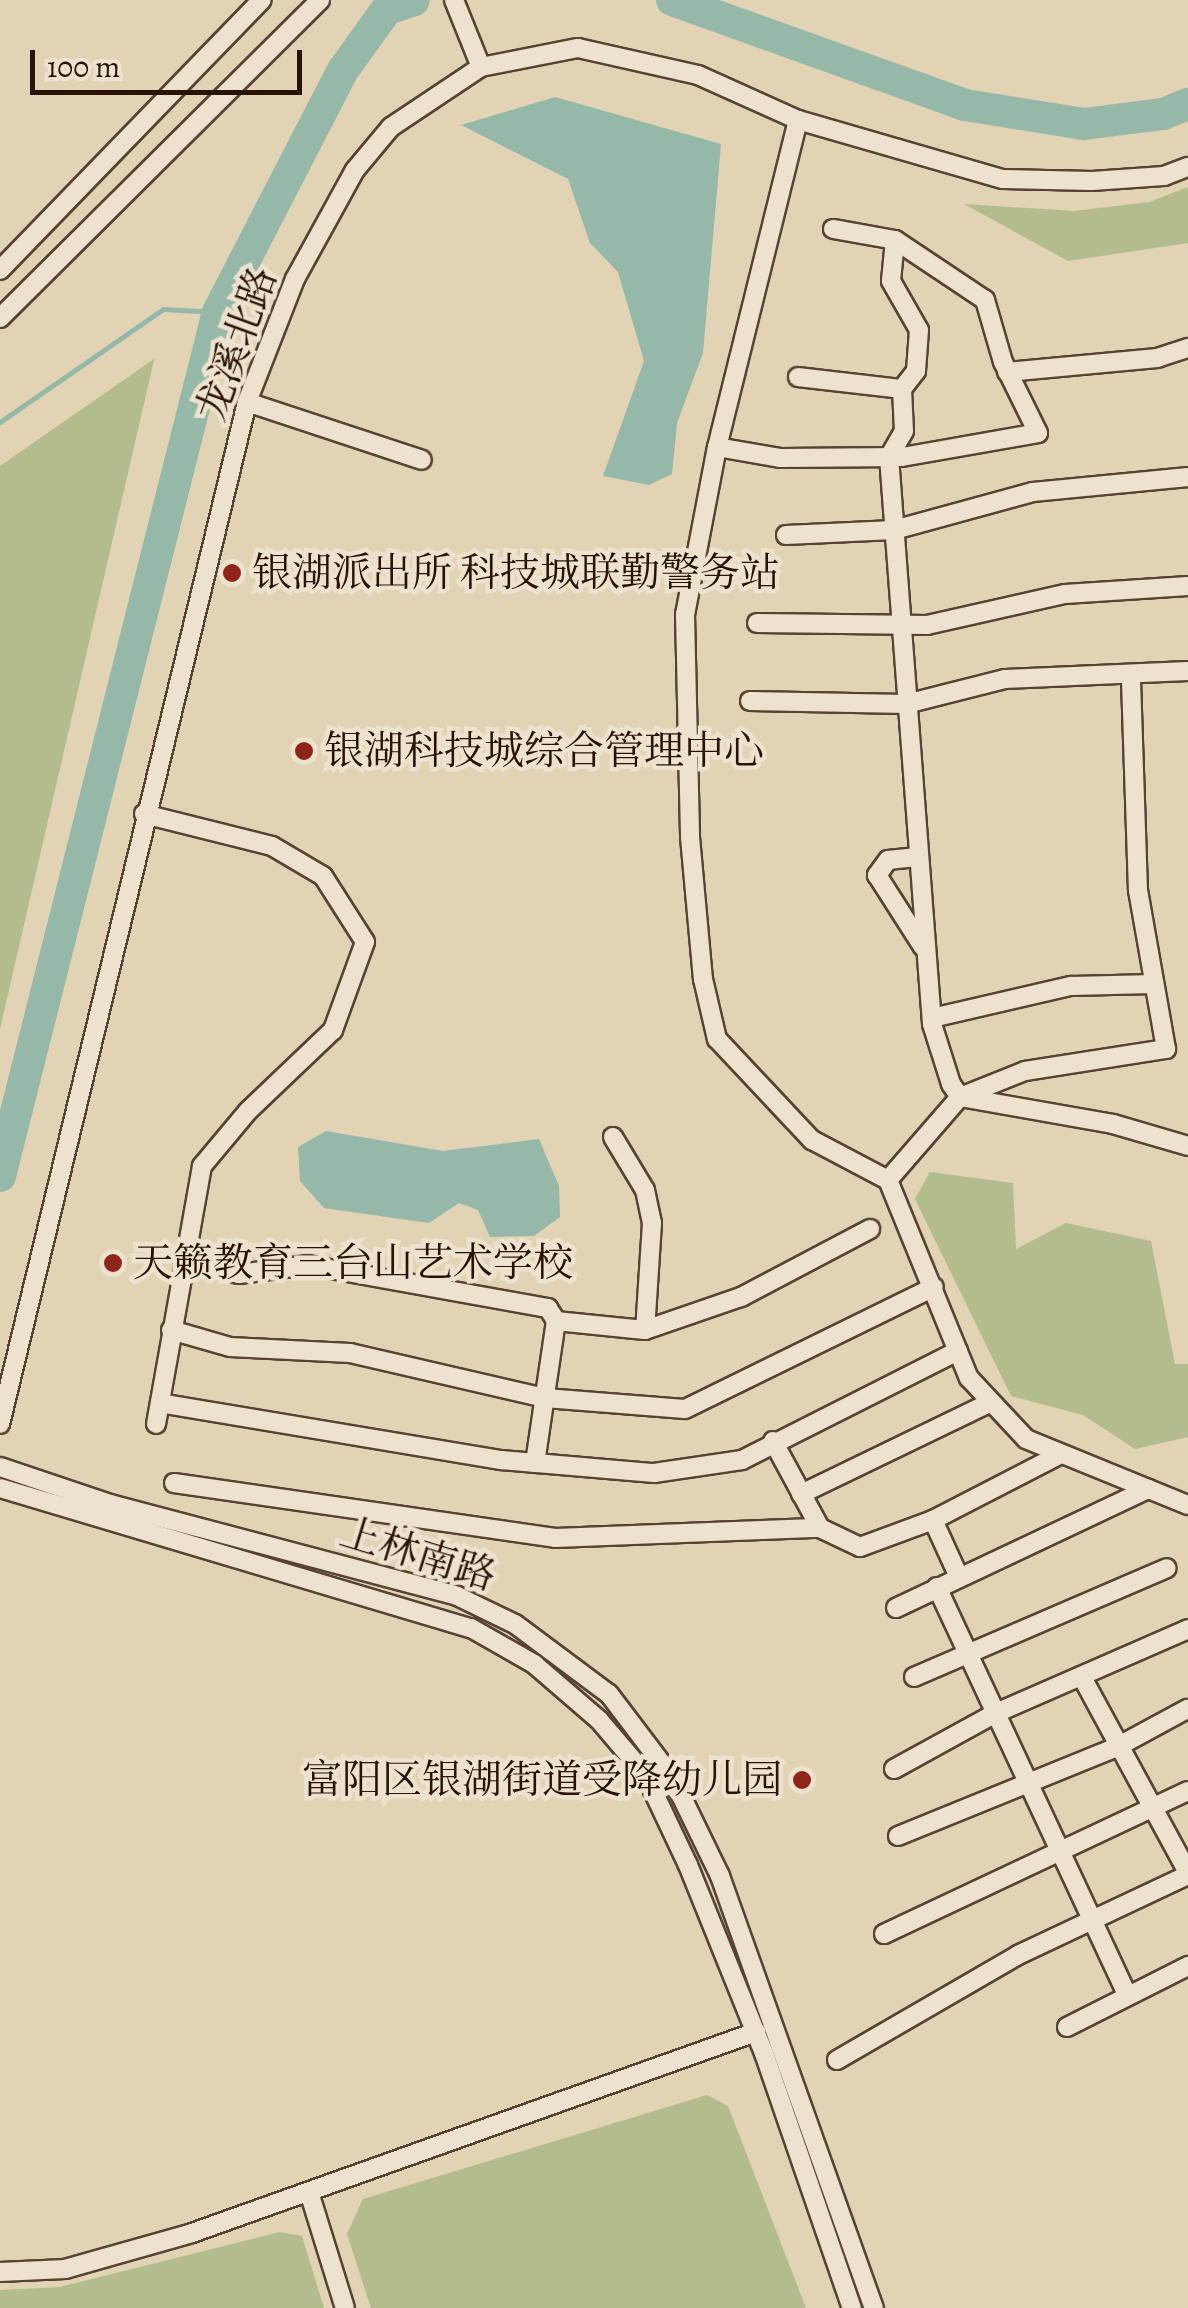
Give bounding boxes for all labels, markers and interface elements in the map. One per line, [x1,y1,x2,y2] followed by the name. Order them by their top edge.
[35,30,308,92] scale bar
[47,47,120,87] text: 100 m
[187,261,287,427] street label: 龙溪北路
[252,549,780,597] place label: 银湖派出所 科技城联勤警务站
[221,562,243,584] marker: 银湖派出所 科技城联勤警务站
[324,727,764,775] place label: 银湖科技城综合管理中心
[293,740,315,762] marker: 银湖科技城综合管理中心
[133,1239,573,1287] place label: 天籁教育三台山艺术学校
[102,1252,124,1274] marker: 天籁教育三台山艺术学校
[334,1508,502,1600] street label: 上林南路
[302,1756,782,1804] place label: 富阳区银湖街道受降幼儿园
[791,1769,813,1791] marker: 富阳区银湖街道受降幼儿园

